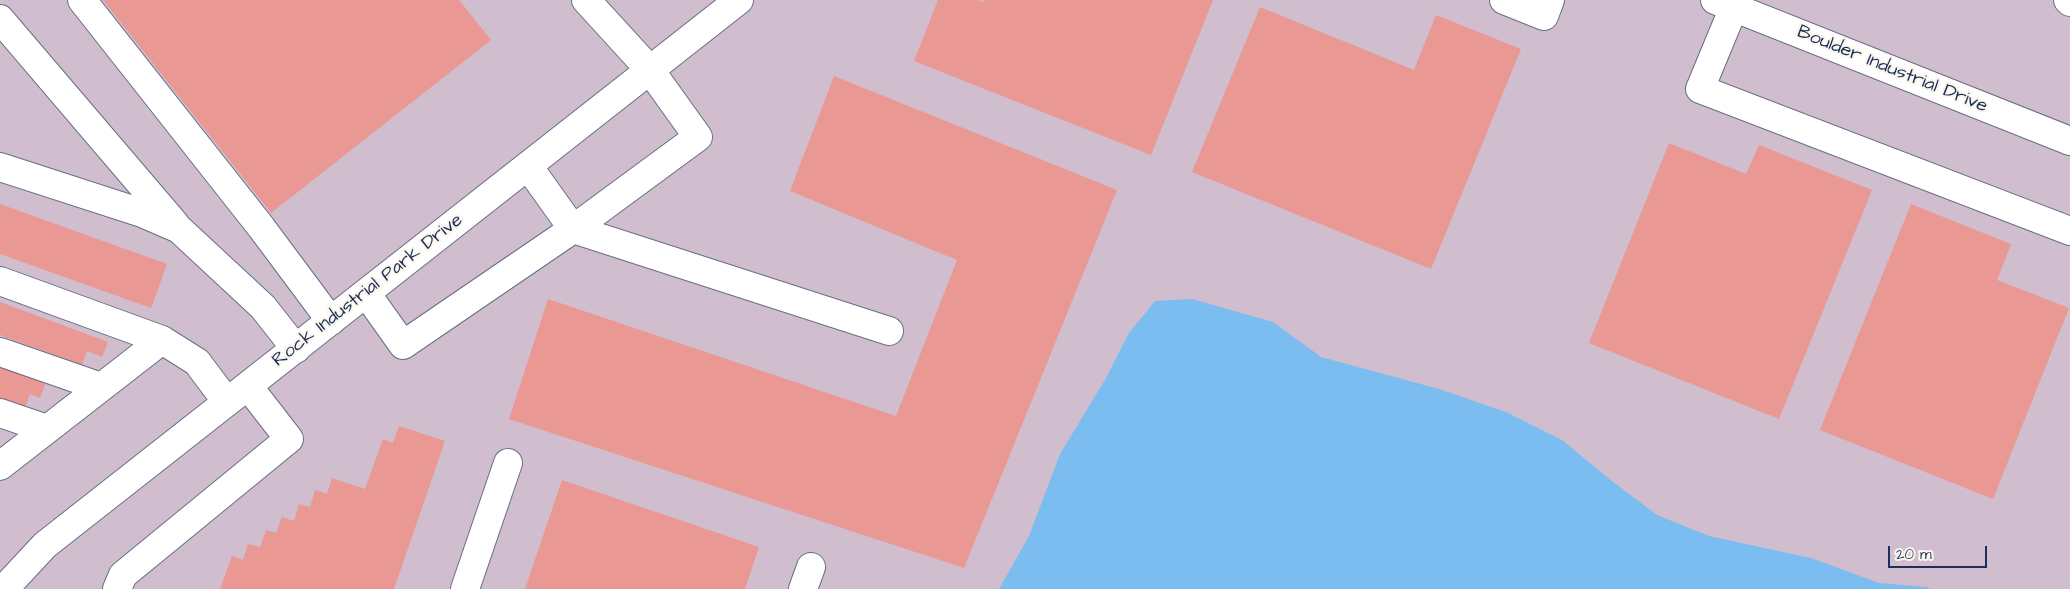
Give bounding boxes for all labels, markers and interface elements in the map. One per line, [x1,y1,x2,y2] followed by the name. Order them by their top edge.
[1793,21,1991,119] street label: Boulder Industrial Drive
[268,210,468,372] street label: Rock Industrial Park Drive
[1890,536,1989,568] scale bar
[1896,544,1932,565] text: 20 m

